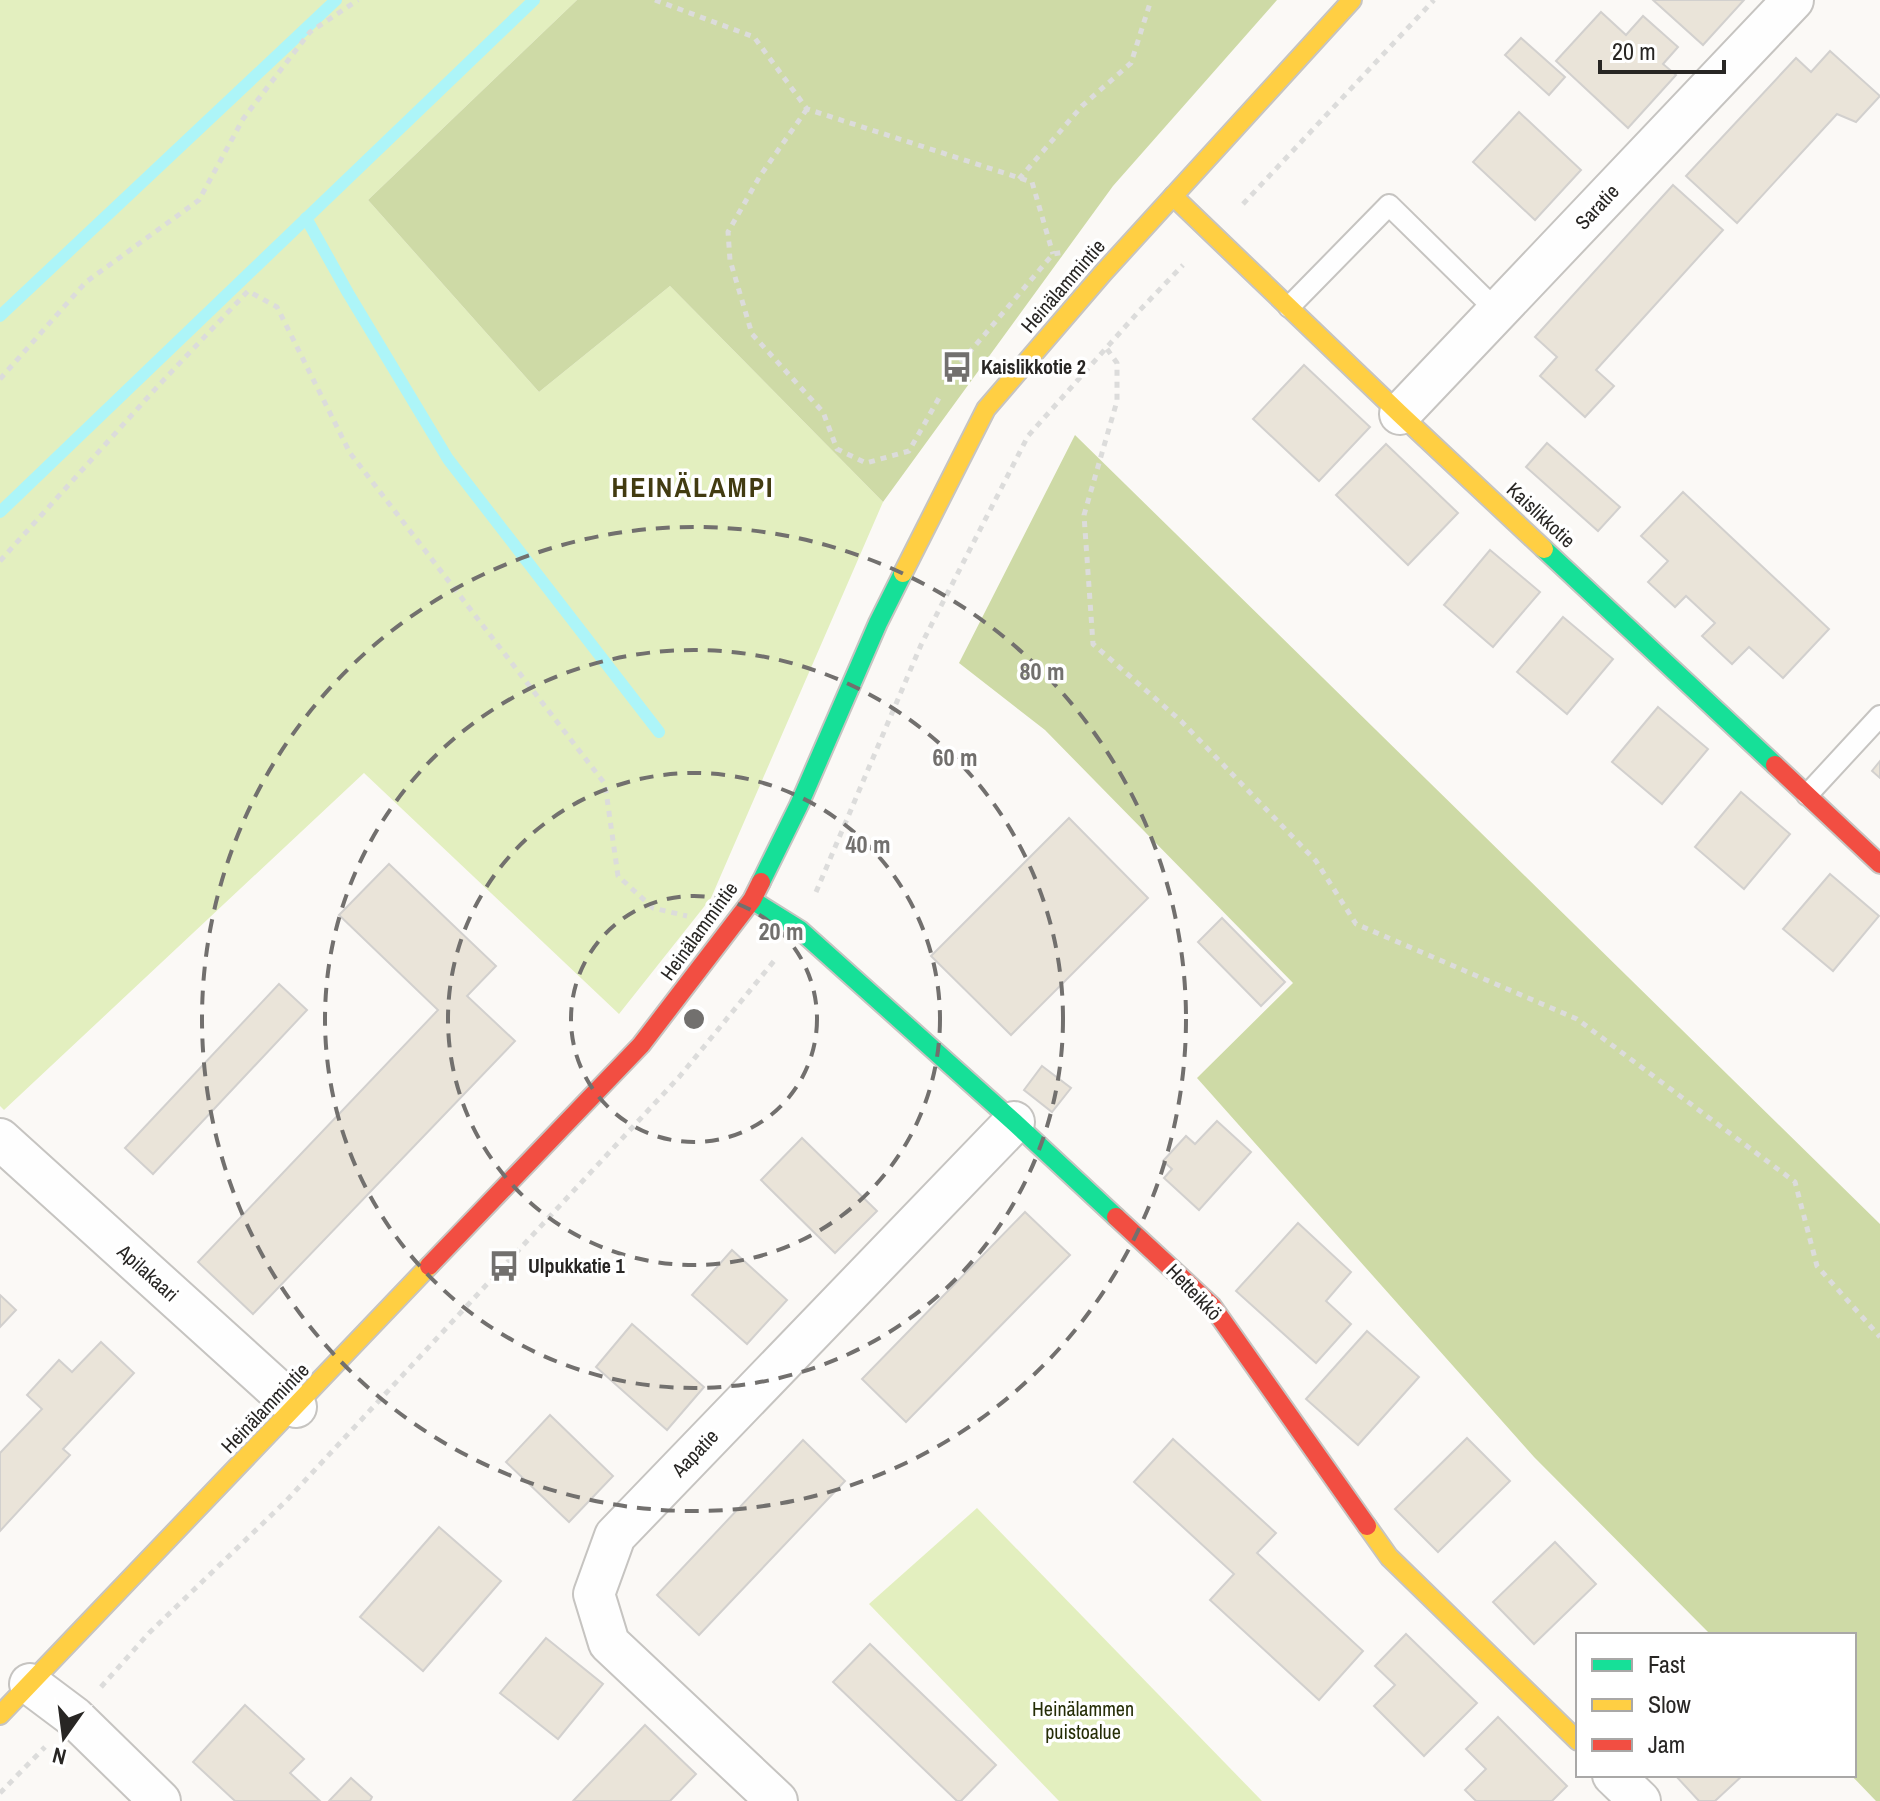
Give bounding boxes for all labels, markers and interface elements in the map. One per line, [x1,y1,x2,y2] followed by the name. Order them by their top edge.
[1600,24,1724,74] scale bar
[1612,35,1656,67] text: 20 m
[1569,178,1625,235] street label: Saratie
[1014,233,1111,338] street label: Heinälammintie
[940,350,974,384] bus stop icon: Kaislikkotie 2
[981,353,1086,380] place label: Kaislikkotie 2
[612,468,774,506] district label: HEINÄLAMPI
[1501,476,1582,553] street label: Kaislikkotie
[1020,655,1064,687] text: 80 m
[933,741,977,773] text: 60 m
[846,828,890,860] text: 40 m
[654,876,744,985] street label: Heinälammintie
[759,915,803,947] text: 20 m
[680,1005,708,1033] centre of rings
[111,1237,185,1307] street label: Apilakaari
[487,1249,521,1283] bus stop icon: Ulpukkatie 1
[528,1252,625,1279] place label: Ulpukkatie 1
[1161,1257,1228,1326] street label: Hetteikkö
[215,1357,315,1459] street label: Heinälammintie
[665,1423,724,1483] street label: Aapatie
[1576,1633,1856,1777] legend
[1648,1648,1686,1680] text: Fast
[1648,1688,1691,1720] text: Slow
[1032,1695,1134,1745] park label: Heinälammen puistoalue
[24,1697,104,1777] north arrow
[1648,1728,1685,1760] text: Jam
[49,1740,69,1773] text: N

